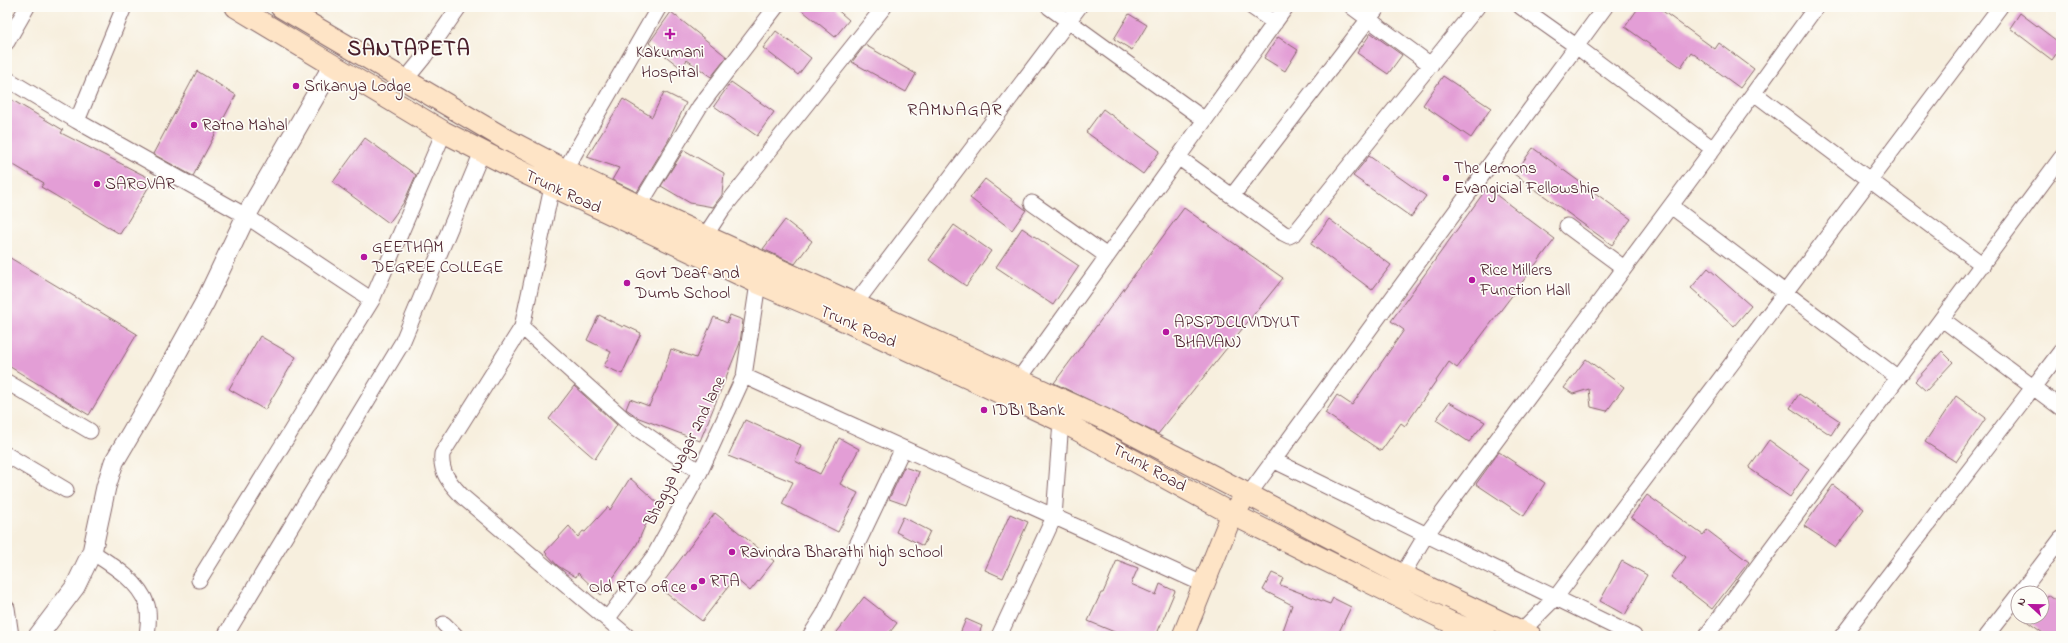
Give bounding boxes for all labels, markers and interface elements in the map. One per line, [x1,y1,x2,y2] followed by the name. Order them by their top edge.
[664,28,676,40] marker: Kakumani Hospital
[347,35,471,65] district label: SANTAPETA
[636,40,704,85] place label: Kakumani Hospital
[304,74,411,101] place label: Srikanya Lodge
[291,81,301,91] marker: Srikanya Lodge
[907,98,1003,124] district label: RAMNAGAR
[202,113,288,138] place label: Ratna Mahal
[189,120,199,130] marker: Ratna Mahal
[1454,156,1599,203] place label: The Lemons Evangicial Fellowship
[521,163,606,221] street label: Trunk Road
[105,172,176,197] place label: SAROVAR
[1441,173,1451,183] marker: The Lemons Evangicial Fellowship
[92,179,102,189] marker: SAROVAR
[371,235,504,280] place label: GEETHAM DEGREE COLLEGE
[359,252,369,262] marker: GEETHAM DEGREE COLLEGE
[1479,258,1571,303] place label: Rice Millers Function Hall
[634,261,740,306] place label: Govt Deaf and Dumb School
[1467,275,1477,285] marker: Rice Millers Function Hall
[622,278,632,288] marker: Govt Deaf and Dumb School
[816,299,901,355] street label: Trunk Road
[1173,310,1300,355] place label: APSPDCL(VIDYUT BHAVAN)
[1161,327,1171,337] marker: APSPDCL(VIDYUT BHAVAN)
[637,372,734,532] street label: Bhagya Nagar 2nd lane
[992,398,1065,423] place label: IDBI Bank
[979,405,989,415] marker: IDBI Bank
[1107,437,1191,499] street label: Trunk Road
[740,540,943,567] place label: Ravindra Bharathi high school
[727,547,737,557] marker: Ravindra Bharathi high school
[710,569,740,594] place label: RTA
[589,575,686,600] place label: Old RTO ofice
[697,576,707,586] marker: RTA
[689,582,699,592] marker: Old RTO ofice
[2010,585,2050,625] north arrow
[2013,595,2030,608] text: N

